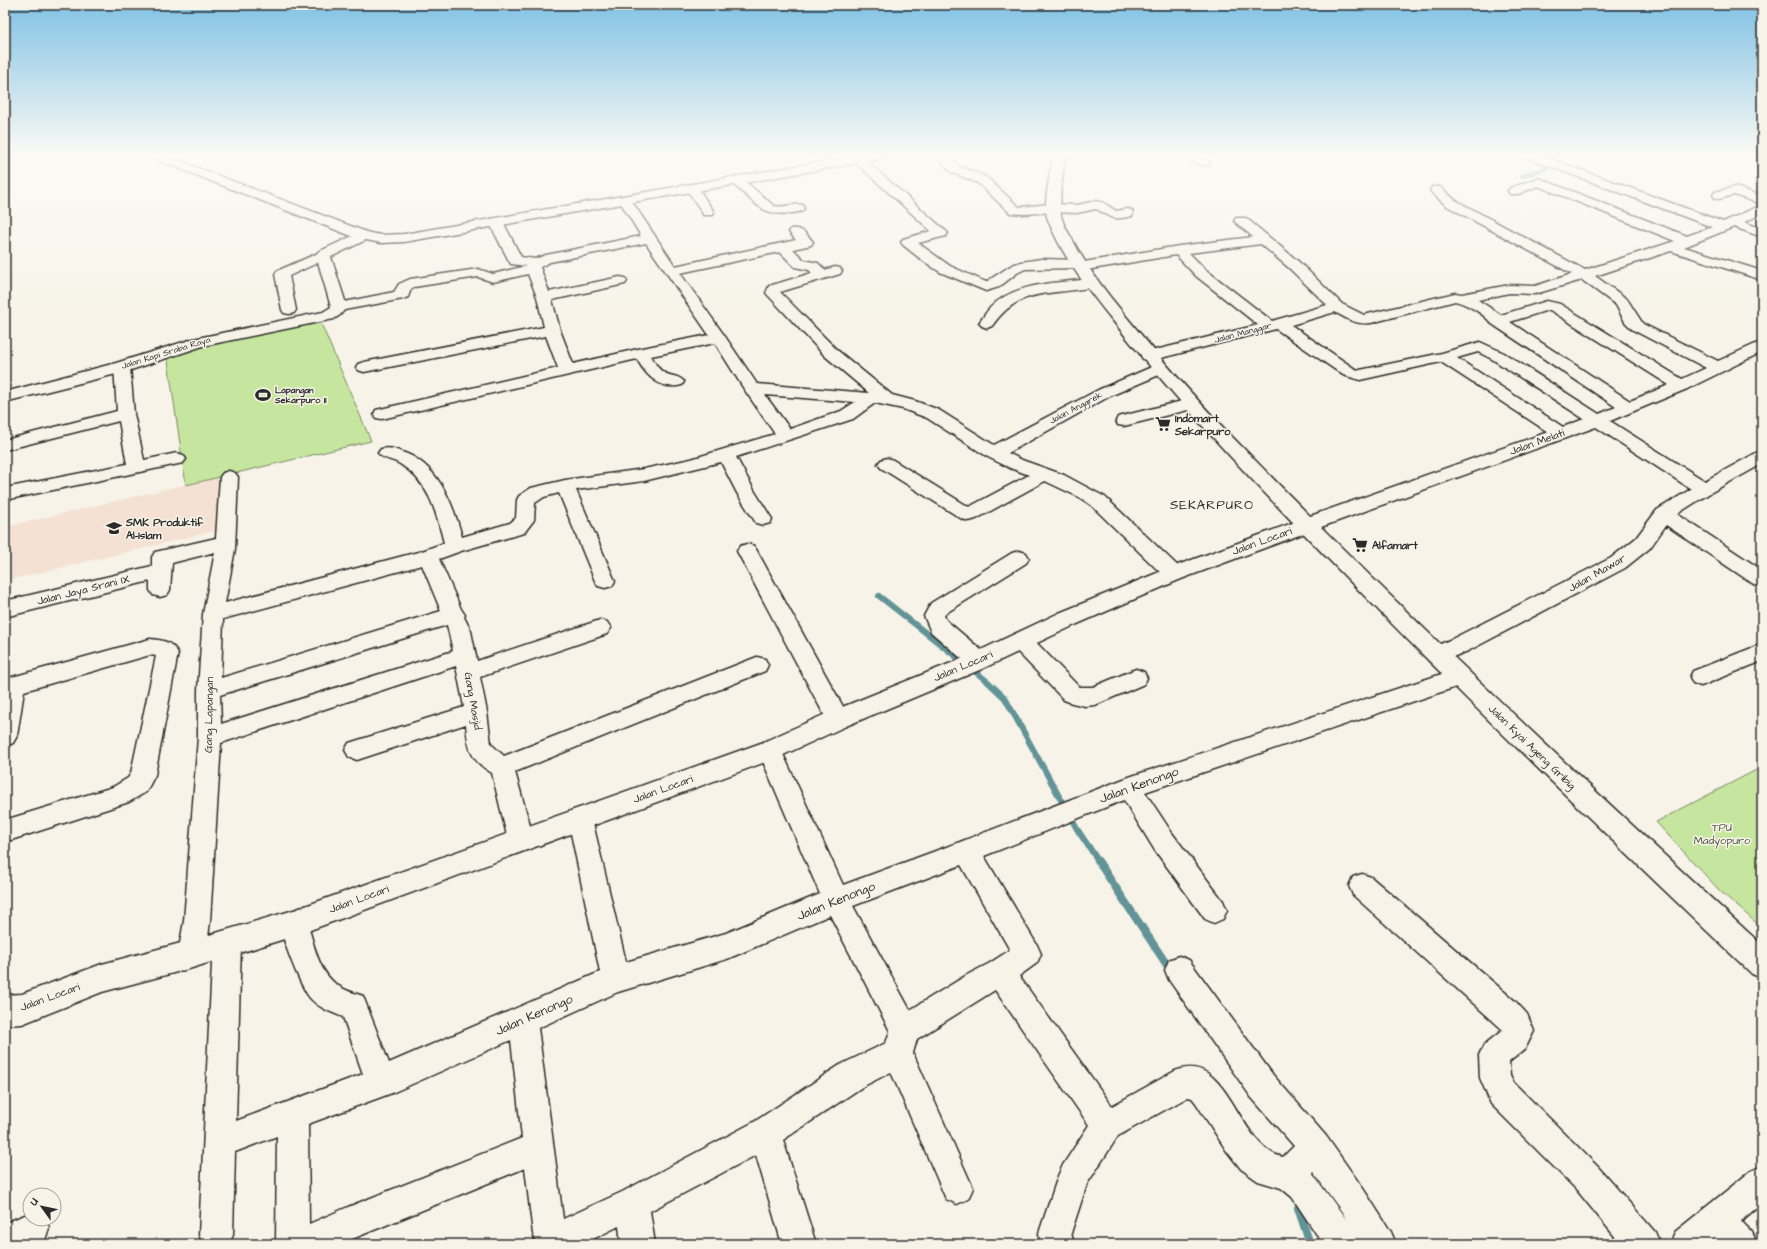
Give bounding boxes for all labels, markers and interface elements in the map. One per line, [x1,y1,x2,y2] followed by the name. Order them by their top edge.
[1213,319,1273,347] street label: Jalan Manggar
[120,333,213,373] street label: Jalan Kapi Sraba Raya
[274,384,327,407] place label: Lapangan Sekarpuro II
[254,386,272,404] sports icon: Lapangan Sekarpuro II
[1047,388,1105,427] street label: Jalan Anggrek
[1174,411,1231,440] place label: Indomart Sekarpuro
[1154,415,1172,433] supermarket icon: Indomart Sekarpuro
[1508,425,1567,459] street label: Jalan Melati
[1170,496,1254,514] district label: SEKARPURO
[125,515,204,543] place label: SMK Produktif Al-Islam
[105,519,123,537] school or university icon: SMK Produktif Al-Islam
[1230,523,1294,559] street label: Jalan Locari
[1351,536,1369,554] supermarket icon: Alfamart
[1372,538,1418,553] place label: Alfamart
[1566,551,1628,595] street label: Jalan Mawar
[35,571,131,610] street label: Jalan Jaya Srani IX
[931,647,995,685] street label: Jalan Locari
[460,671,486,732] street label: Gang Masjid
[201,676,218,753] street label: Gang Lapangan
[1484,701,1579,794] street label: Jalan Kyai Ageng Gribig
[1097,762,1182,809] street label: Jalan Kenongo
[631,771,695,807] street label: Jalan Locari
[1694,820,1751,849] park label: TPU Madyopuro
[794,877,879,926] street label: Jalan Kenongo
[327,881,391,917] street label: Jalan Locari
[18,979,82,1015] street label: Jalan Locari
[492,990,577,1041] street label: Jalan Kenongo
[22,1187,62,1227] north arrow
[26,1195,42,1209] text: U

